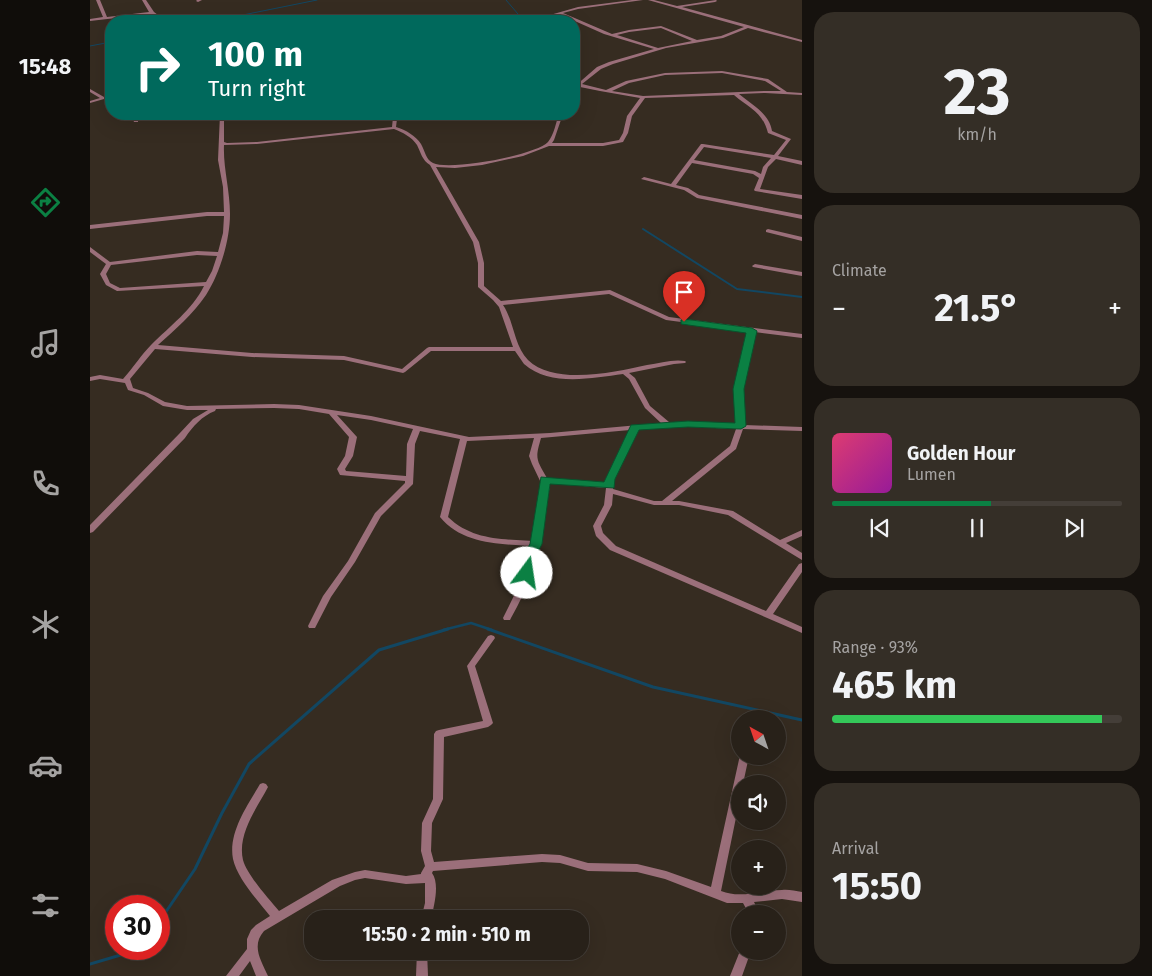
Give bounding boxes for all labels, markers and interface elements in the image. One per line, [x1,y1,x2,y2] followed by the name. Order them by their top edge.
[208,33,303,75] text: 100 m
[125,35,190,100] icon: right
[19,53,71,80] text: 15:48
[943,53,1011,131] text: 23
[208,75,305,102] text: Turn right
[957,125,997,144] text: km/h
[28,185,63,220] icon: directions
[832,261,887,280] text: Climate
[663,271,705,322] pin
[670,278,698,306] icon: arrive
[934,285,1020,331] text: 21.5°
[832,292,846,325] text: −
[1108,292,1122,325] text: +
[28,326,63,361] icon: music
[907,442,1016,465] text: Golden Hour
[907,465,956,484] text: Lumen
[28,466,63,501] icon: phone
[866,514,894,542] icon: previous
[963,514,991,542] icon: pause
[1060,514,1088,542] icon: next
[500,546,552,598] position arrow
[28,607,63,642] icon: climate
[832,638,918,657] text: Range · 93%
[832,662,957,708] text: 465 km
[731,710,786,765] north arrow
[731,710,786,960] map controls
[28,748,63,783] icon: car
[731,775,786,830] button: sound
[832,839,879,858] text: Arrival
[731,840,786,895] button: +
[832,863,922,909] text: 15:50
[28,888,63,923] icon: filters
[105,895,170,960] speed limit sign: 30
[731,905,786,960] button: −
[362,923,531,946] text: 15:50 · 2 min · 510 m

